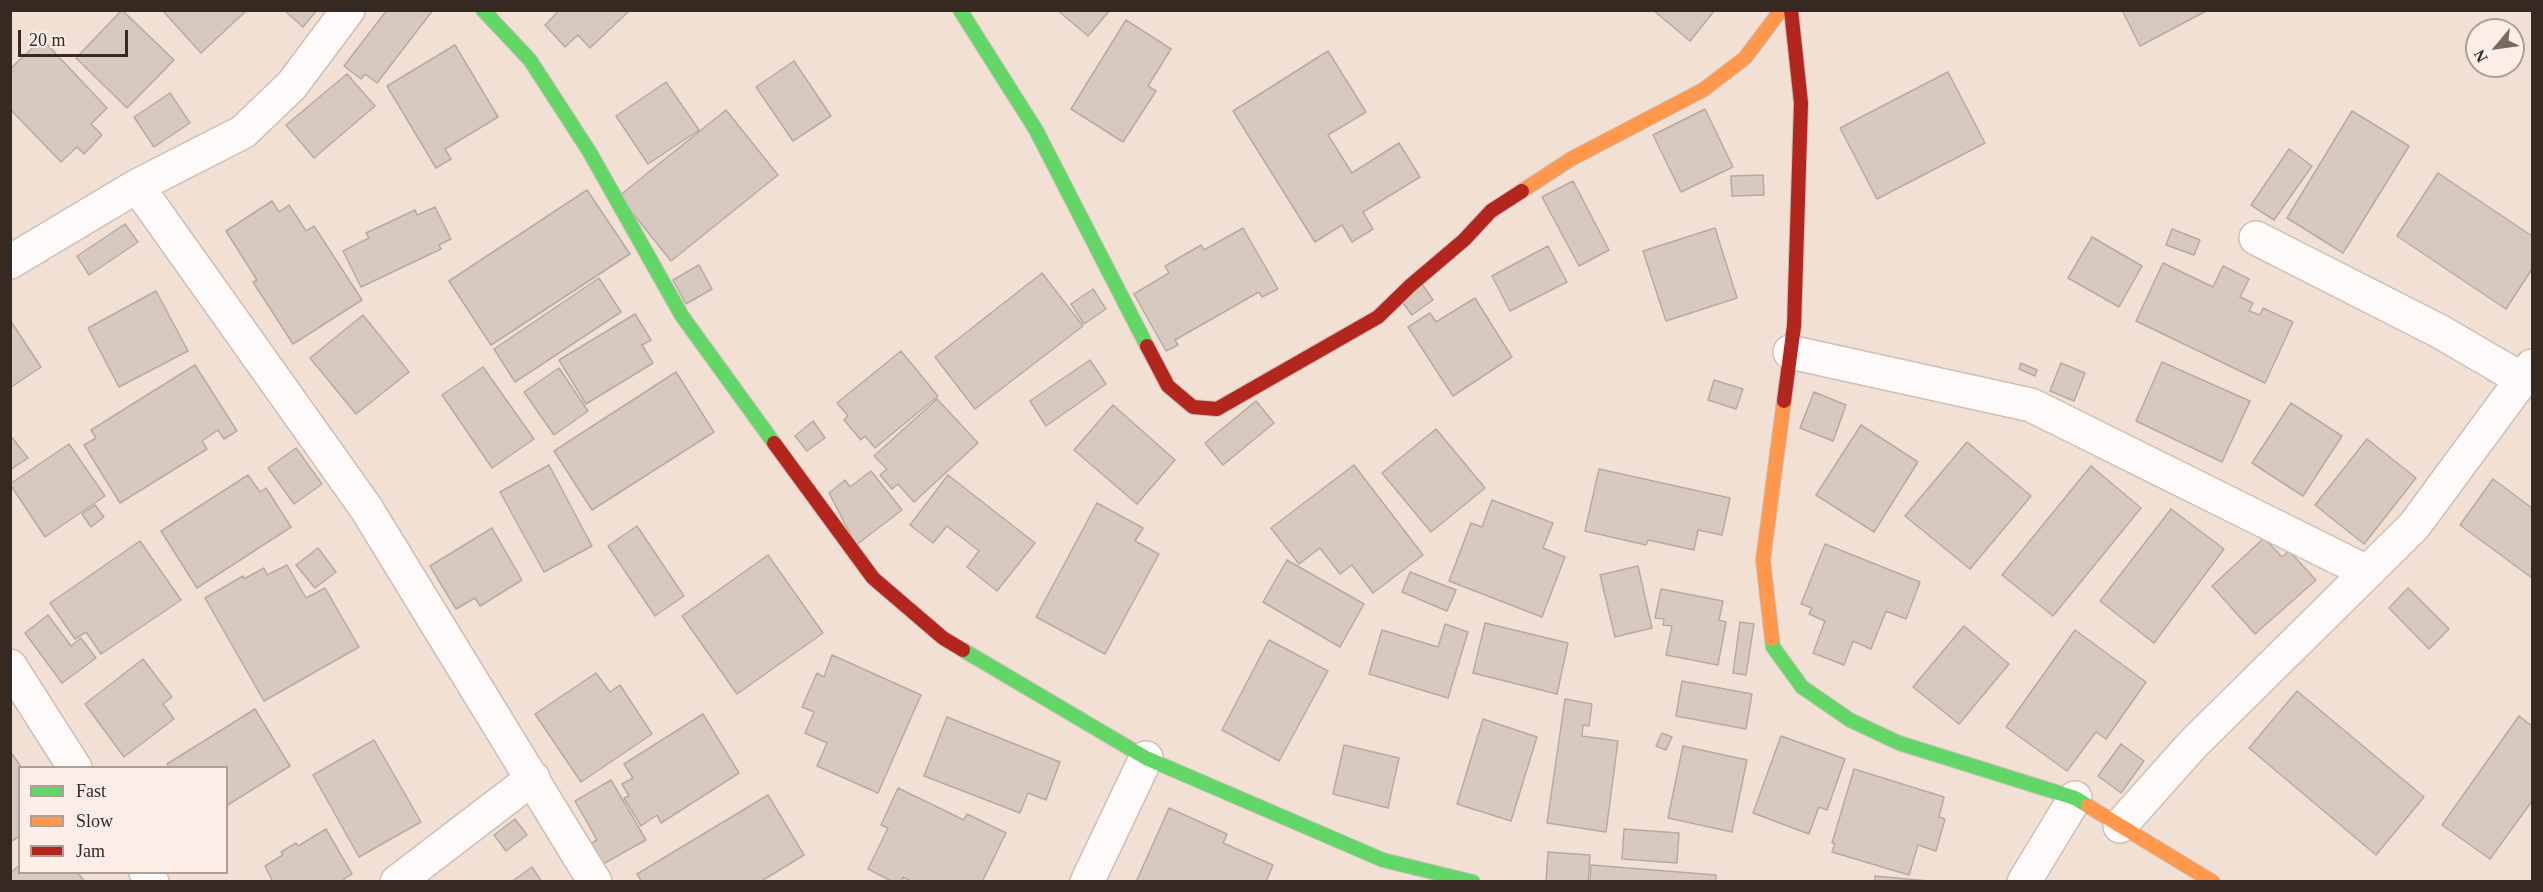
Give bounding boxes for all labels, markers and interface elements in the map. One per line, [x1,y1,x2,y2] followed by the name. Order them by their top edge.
[21,18,130,56] scale bar
[2465,18,2525,78] north arrow
[29,30,66,50] text: 20 m
[2470,47,2491,65] text: N
[18,766,228,874] legend
[76,781,106,801] text: Fast
[76,811,113,831] text: Slow
[76,841,105,861] text: Jam

